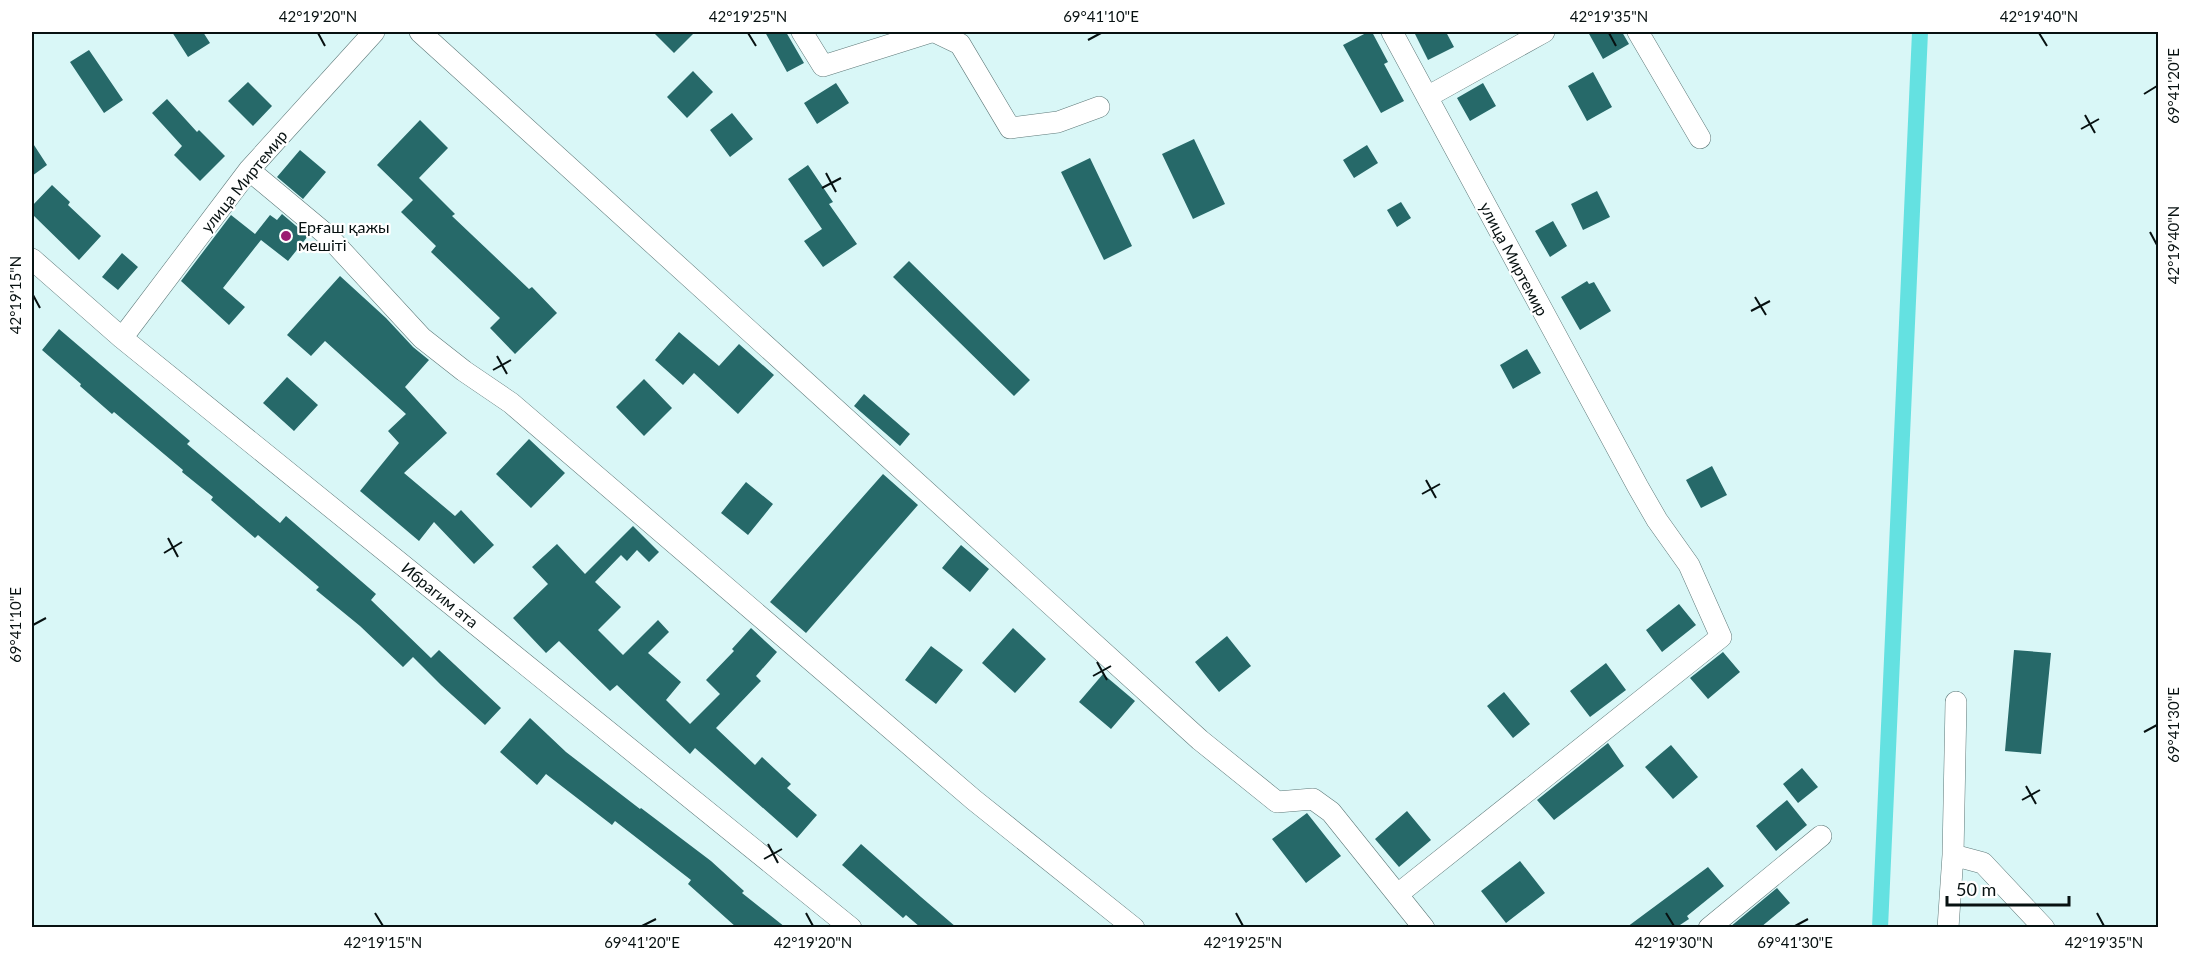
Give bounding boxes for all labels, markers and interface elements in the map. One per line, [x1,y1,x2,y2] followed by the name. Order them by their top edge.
[279,7,357,25] text: 42°19'20"N
[709,7,787,25] text: 42°19'25"N
[1063,7,1139,25] text: 69°41'10"E
[1570,7,1648,25] text: 42°19'35"N
[2000,7,2078,25] text: 42°19'40"N
[2164,48,2182,124] text: 69°41'20"E
[197,126,291,236] street label: улица Миртемир
[1476,199,1552,319] street label: улица Миртемир
[2164,206,2182,284] text: 42°19'40"N
[298,217,390,254] place label: Ерғаш қажы мешіті
[279,229,293,243] marker: Ерғаш қажы мешіті
[6,256,24,334] text: 42°19'15"N
[398,558,483,631] street label: Ибрагим ата
[6,587,24,663] text: 69°41'10"E
[2164,687,2182,763] text: 69°41'30"E
[1947,869,2068,907] scale bar
[1956,878,1996,900] text: 50 m
[344,933,422,951] text: 42°19'15"N
[604,933,680,951] text: 69°41'20"E
[774,933,852,951] text: 42°19'20"N
[1204,933,1282,951] text: 42°19'25"N
[1635,933,1713,951] text: 42°19'30"N
[1757,933,1833,951] text: 69°41'30"E
[2065,933,2143,951] text: 42°19'35"N

